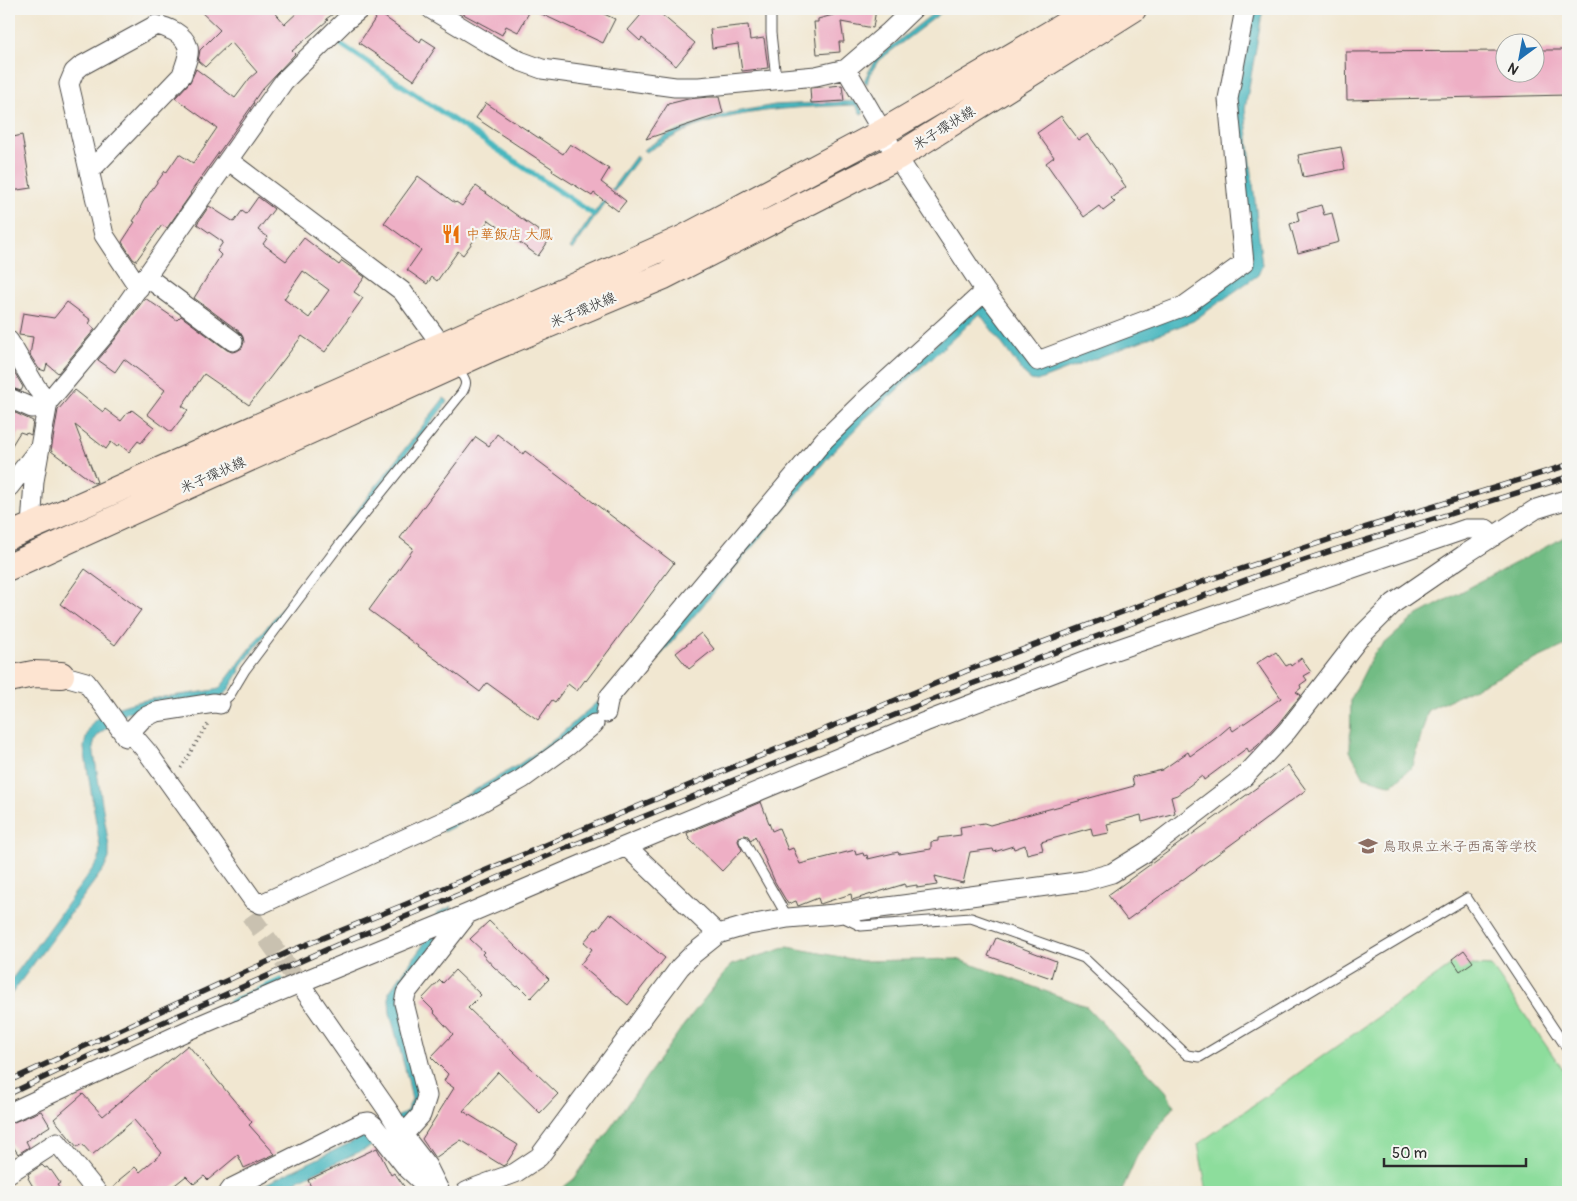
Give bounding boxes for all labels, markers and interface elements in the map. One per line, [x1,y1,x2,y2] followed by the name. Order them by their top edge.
[1494,32,1544,82] north arrow
[1505,59,1522,78] text: N
[910,102,978,154] street label: 米子環状線
[440,223,462,245] restaurant icon: 中華飯店 大鳳
[466,226,553,243] place label: 中華飯店 大鳳
[547,289,619,331] street label: 米子環状線
[178,453,248,497] street label: 米子環状線
[1357,835,1379,857] school or university icon: 鳥取県立米子西高等学校
[1383,838,1537,855] place label: 鳥取県立米子西高等学校
[1384,1136,1527,1168] scale bar
[1392,1144,1427,1163] text: 50 m

